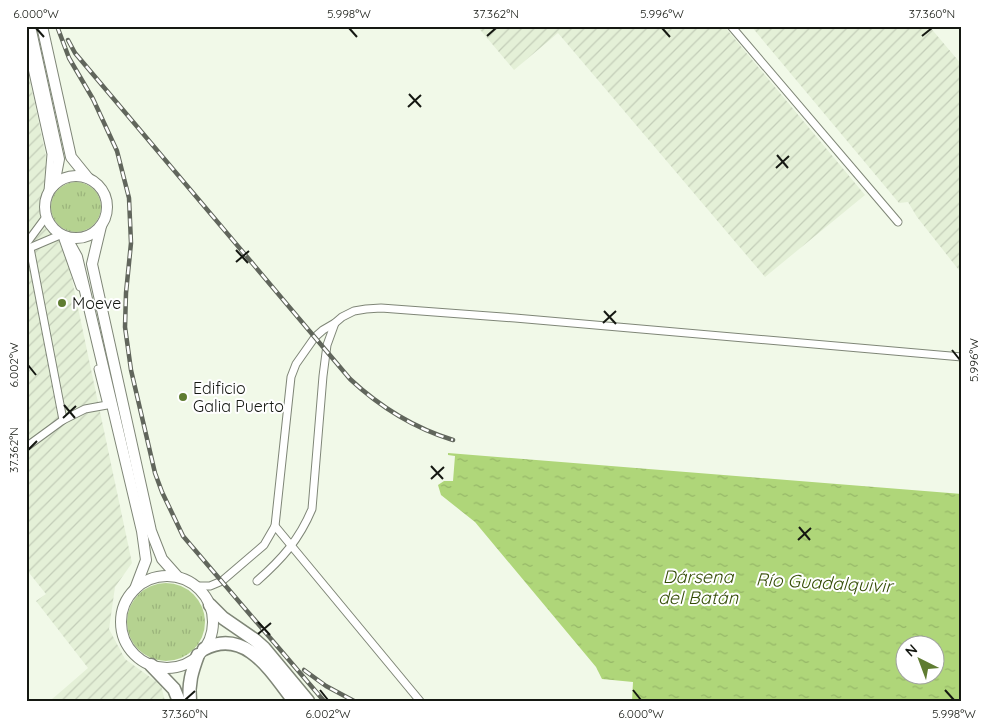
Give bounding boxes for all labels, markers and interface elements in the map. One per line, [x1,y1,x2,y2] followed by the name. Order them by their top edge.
[13,6,59,21] text: 6.000°W
[327,6,371,21] text: 5.998°W
[473,6,519,21] text: 37.362°N
[640,6,684,21] text: 5.996°W
[909,6,955,21] text: 37.360°N
[72,293,121,313] place label: Moeve
[56,297,68,309] marker: Moeve
[966,338,981,382] text: 5.996°W
[6,342,21,388] text: 6.002°W
[193,378,284,416] place label: Edificio Galia Puerto
[177,391,189,403] marker: Edificio Galia Puerto
[6,427,21,473] text: 37.362°N
[658,565,739,609] water label: Dársena del Batán
[755,567,895,598] water label: Río Guadalquivir
[896,634,946,684] north arrow
[901,640,921,660] text: N
[162,706,208,721] text: 37.360°N
[305,706,351,721] text: 6.002°W
[618,706,664,721] text: 6.000°W
[932,706,976,721] text: 5.998°W

